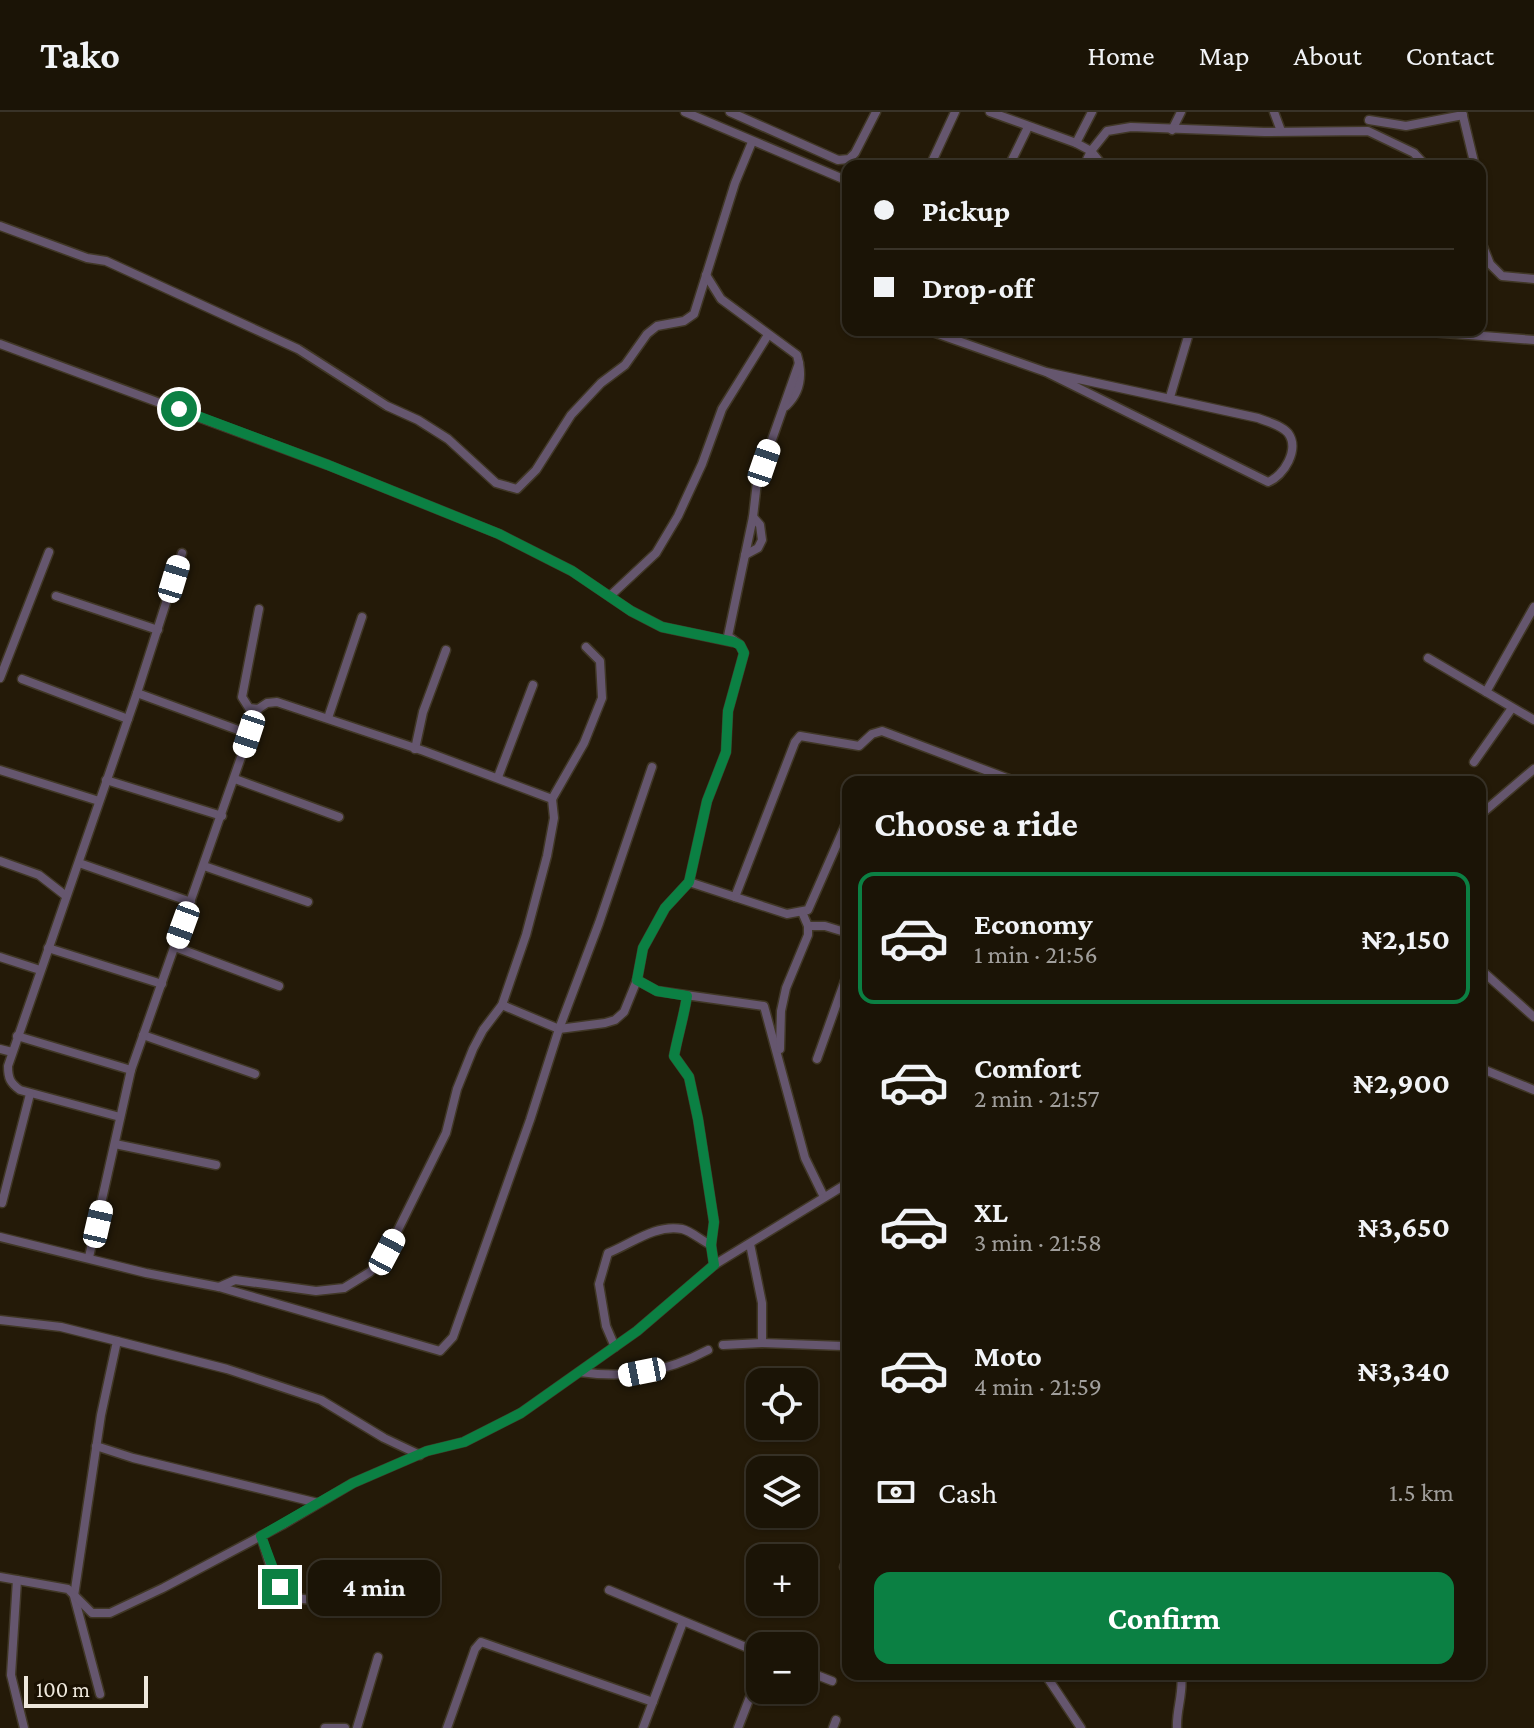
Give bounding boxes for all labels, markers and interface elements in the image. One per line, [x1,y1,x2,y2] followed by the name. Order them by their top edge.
[40,34,120,76] text: Tako
[1088,40,1155,71] text: Home
[1199,40,1250,71] text: Map
[1294,40,1362,71] text: About
[1406,40,1494,71] text: Contact
[922,194,1010,227] text: Pickup
[922,271,1033,304] text: Drop-off
[161,391,197,427] route start
[745,436,783,490] car
[156,553,192,605] car
[230,707,268,761] car
[874,804,1078,844] text: Choose a ride
[164,898,202,952] car
[878,902,950,974] icon: car
[974,907,1093,940] text: Economy
[1362,922,1450,955] text: ₦2,150
[974,940,1098,969] text: 1 min · 21:56
[878,1046,950,1118] icon: car
[974,1051,1081,1084] text: Comfort
[1353,1066,1450,1099] text: ₦2,900
[974,1084,1099,1113] text: 2 min · 21:57
[878,1190,950,1262] icon: car
[974,1195,1008,1228] text: XL
[81,1198,115,1250] car
[1358,1210,1450,1243] text: ₦3,650
[365,1225,409,1279] car
[974,1228,1102,1257] text: 3 min · 21:58
[878,1334,950,1406] icon: car
[974,1339,1042,1372] text: Moto
[1358,1354,1450,1387] text: ₦3,340
[616,1356,668,1388] car
[746,1368,818,1704] map controls
[746,1368,818,1440] button: locate
[974,1372,1102,1401] text: 4 min · 21:59
[746,1456,818,1528] button: layers
[874,1470,918,1514] icon: cash
[938,1476,997,1509] text: Cash
[1389,1478,1454,1507] text: 1.5 km
[746,1544,818,1616] button: +
[308,1559,440,1615] callout: 4 min
[262,1569,298,1605] route end
[874,1572,1454,1664] button: Confirm
[342,1573,406,1602] text: 4 min
[746,1632,818,1704] button: −
[24,1672,148,1708] scale bar
[36,1677,90,1702] text: 100 m

